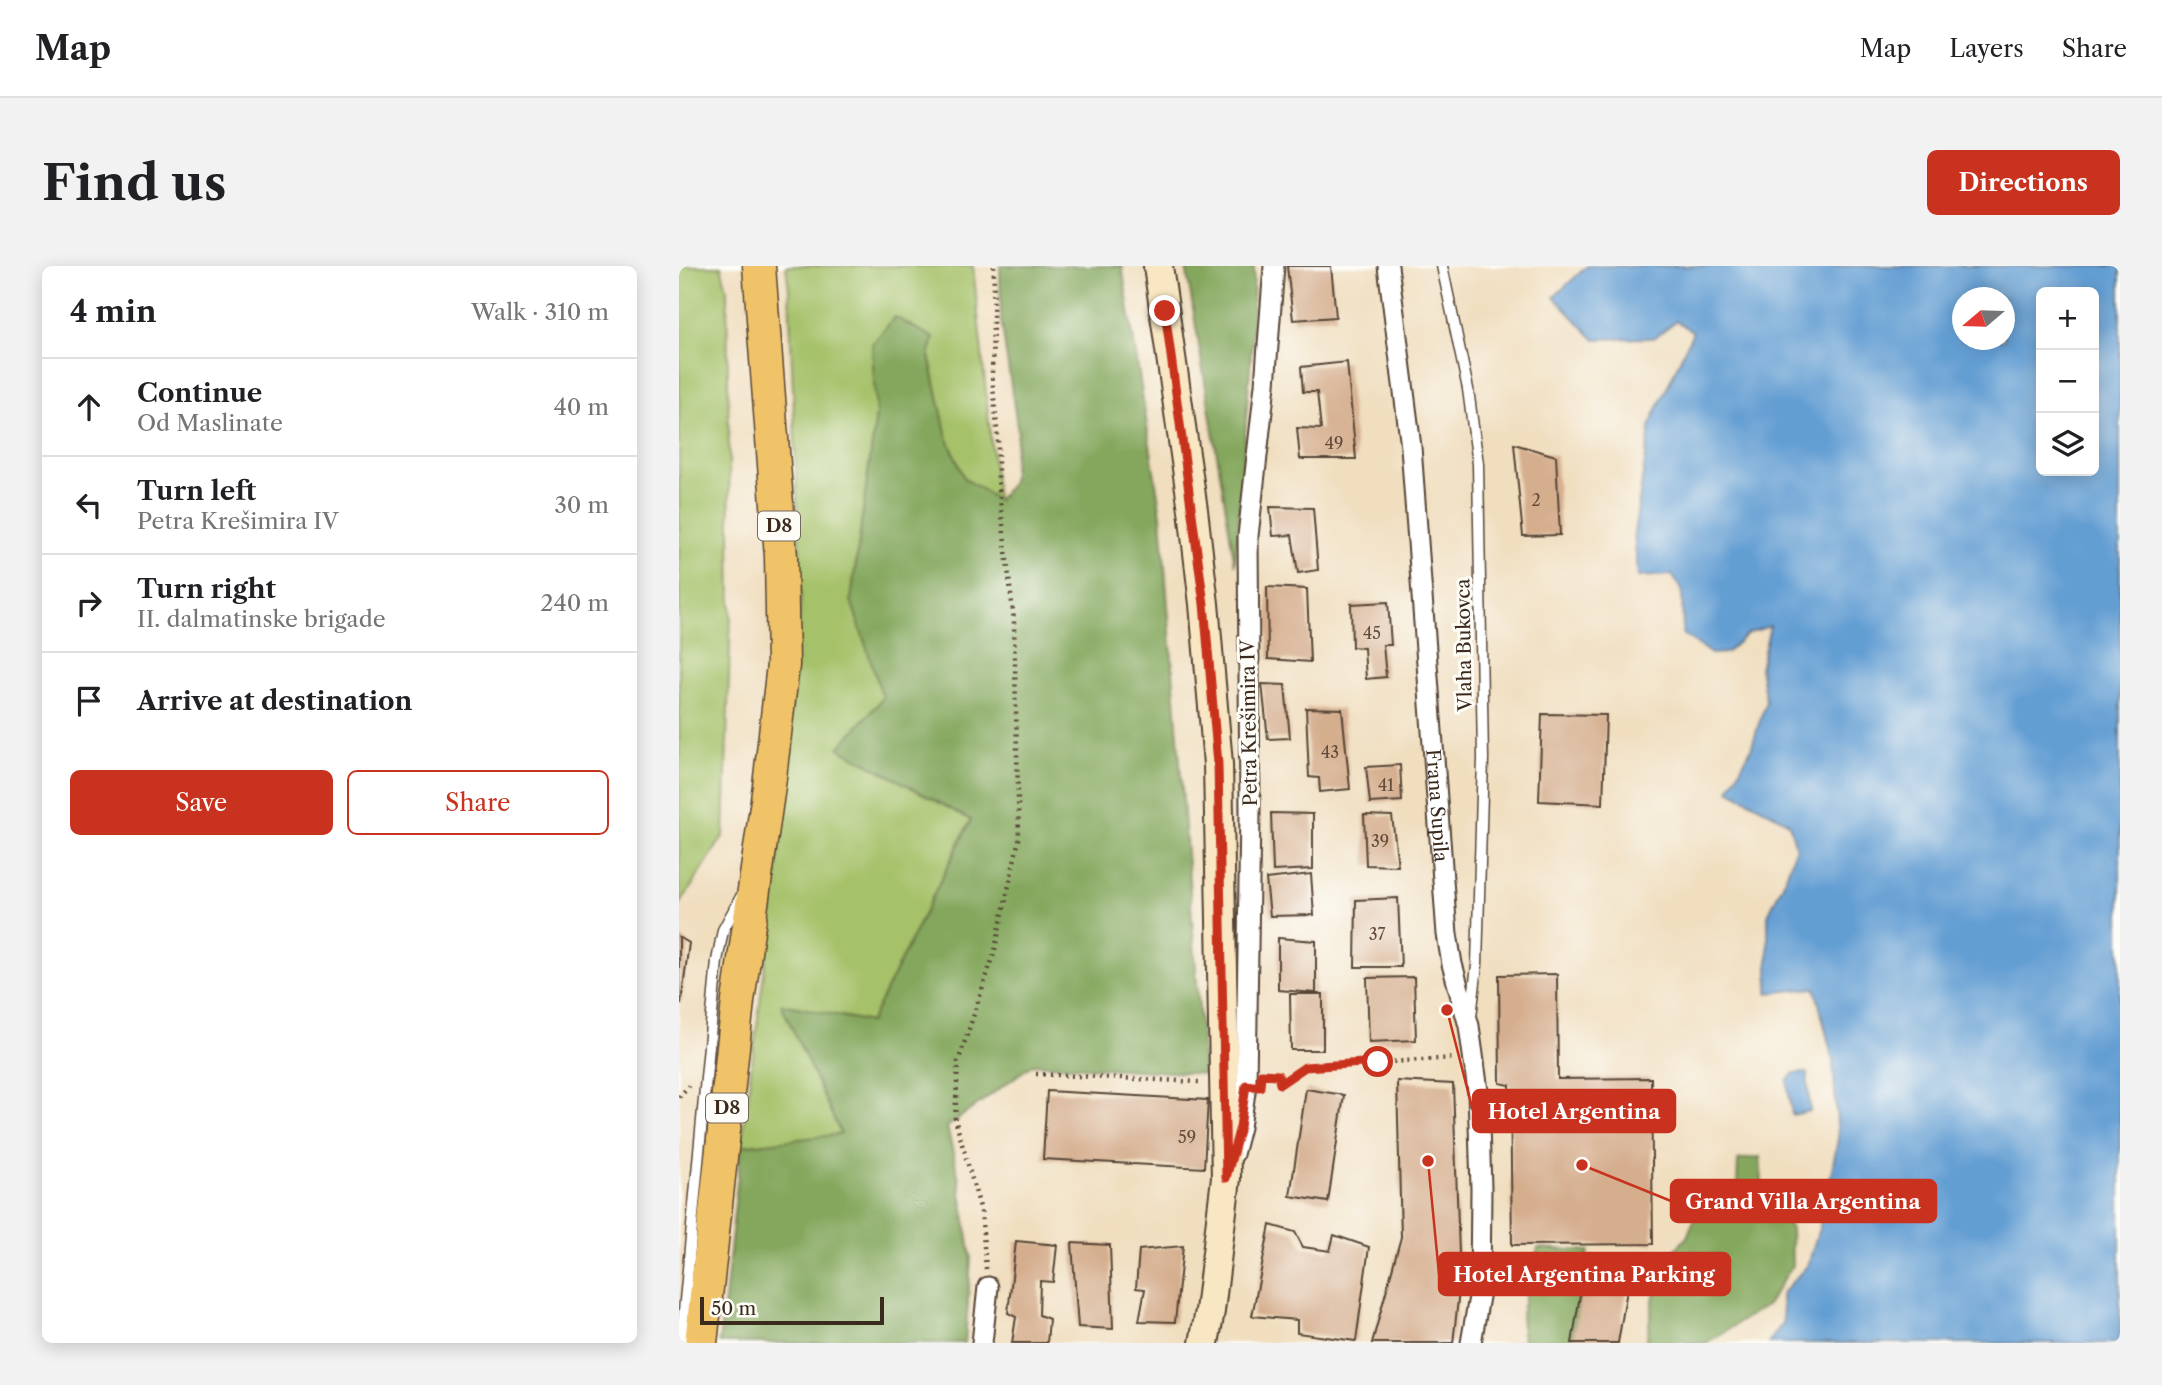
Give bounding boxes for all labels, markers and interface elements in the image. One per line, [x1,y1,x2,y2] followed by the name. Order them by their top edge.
[35,28,111,69] text: Map
[1860,34,1911,63] text: Map
[1949,34,2024,63] text: Layers
[2062,34,2127,63] text: Share
[1927,150,2120,215] button: Directions
[42,152,226,213] text: Find us
[1952,287,2015,350] north arrow
[2036,287,2099,476] map controls
[2036,287,2099,350] button: +
[70,293,156,330] text: 4 min
[1149,295,1180,326] route end
[471,298,609,326] text: Walk · 310 m
[2036,350,2099,413] button: −
[137,377,262,409] text: Continue
[70,388,108,426] icon: ahead
[554,393,609,421] text: 40 m
[137,409,283,437] text: Od Maslinate
[2036,413,2099,476] button: layers
[1325,433,1343,453] house number: 49
[137,475,256,507] text: Turn left
[70,486,108,524] icon: left
[1531,490,1541,510] house number: 2
[554,491,609,519] text: 30 m
[137,507,339,535] text: Petra Krešimira IV
[758,512,800,540] road number: D8
[137,573,276,605] text: Turn right
[1451,578,1477,713] street label: Vlaha Bukovca
[70,584,108,622] icon: right
[540,589,609,617] text: 240 m
[137,605,386,633] text: II. dalmatinske brigade
[1363,623,1381,643] house number: 45
[1236,638,1262,806] street label: Petra Krešimira IV
[70,682,108,720] icon: arrive
[137,685,412,717] text: Arrive at destination
[1321,742,1339,762] house number: 43
[1422,748,1453,863] street label: Frana Supila
[70,770,333,835] button: Save
[347,770,609,835] button: Share
[1378,775,1394,795] house number: 41
[1371,831,1389,851] house number: 39
[1369,924,1385,944] house number: 37
[1362,1046,1393,1077] route start
[1473,1090,1675,1132] callout: Hotel Argentina
[706,1094,748,1122] road number: D8
[1488,1099,1661,1124] text: Hotel Argentina
[1178,1127,1196,1147] house number: 59
[1671,1180,1936,1222] callout: Grand Villa Argentina
[1685,1189,1921,1214] text: Grand Villa Argentina
[1439,1253,1730,1295] callout: Hotel Argentina Parking
[1453,1262,1716,1287] text: Hotel Argentina Parking
[700,1294,884,1326] scale bar
[711,1297,756,1320] text: 50 m

